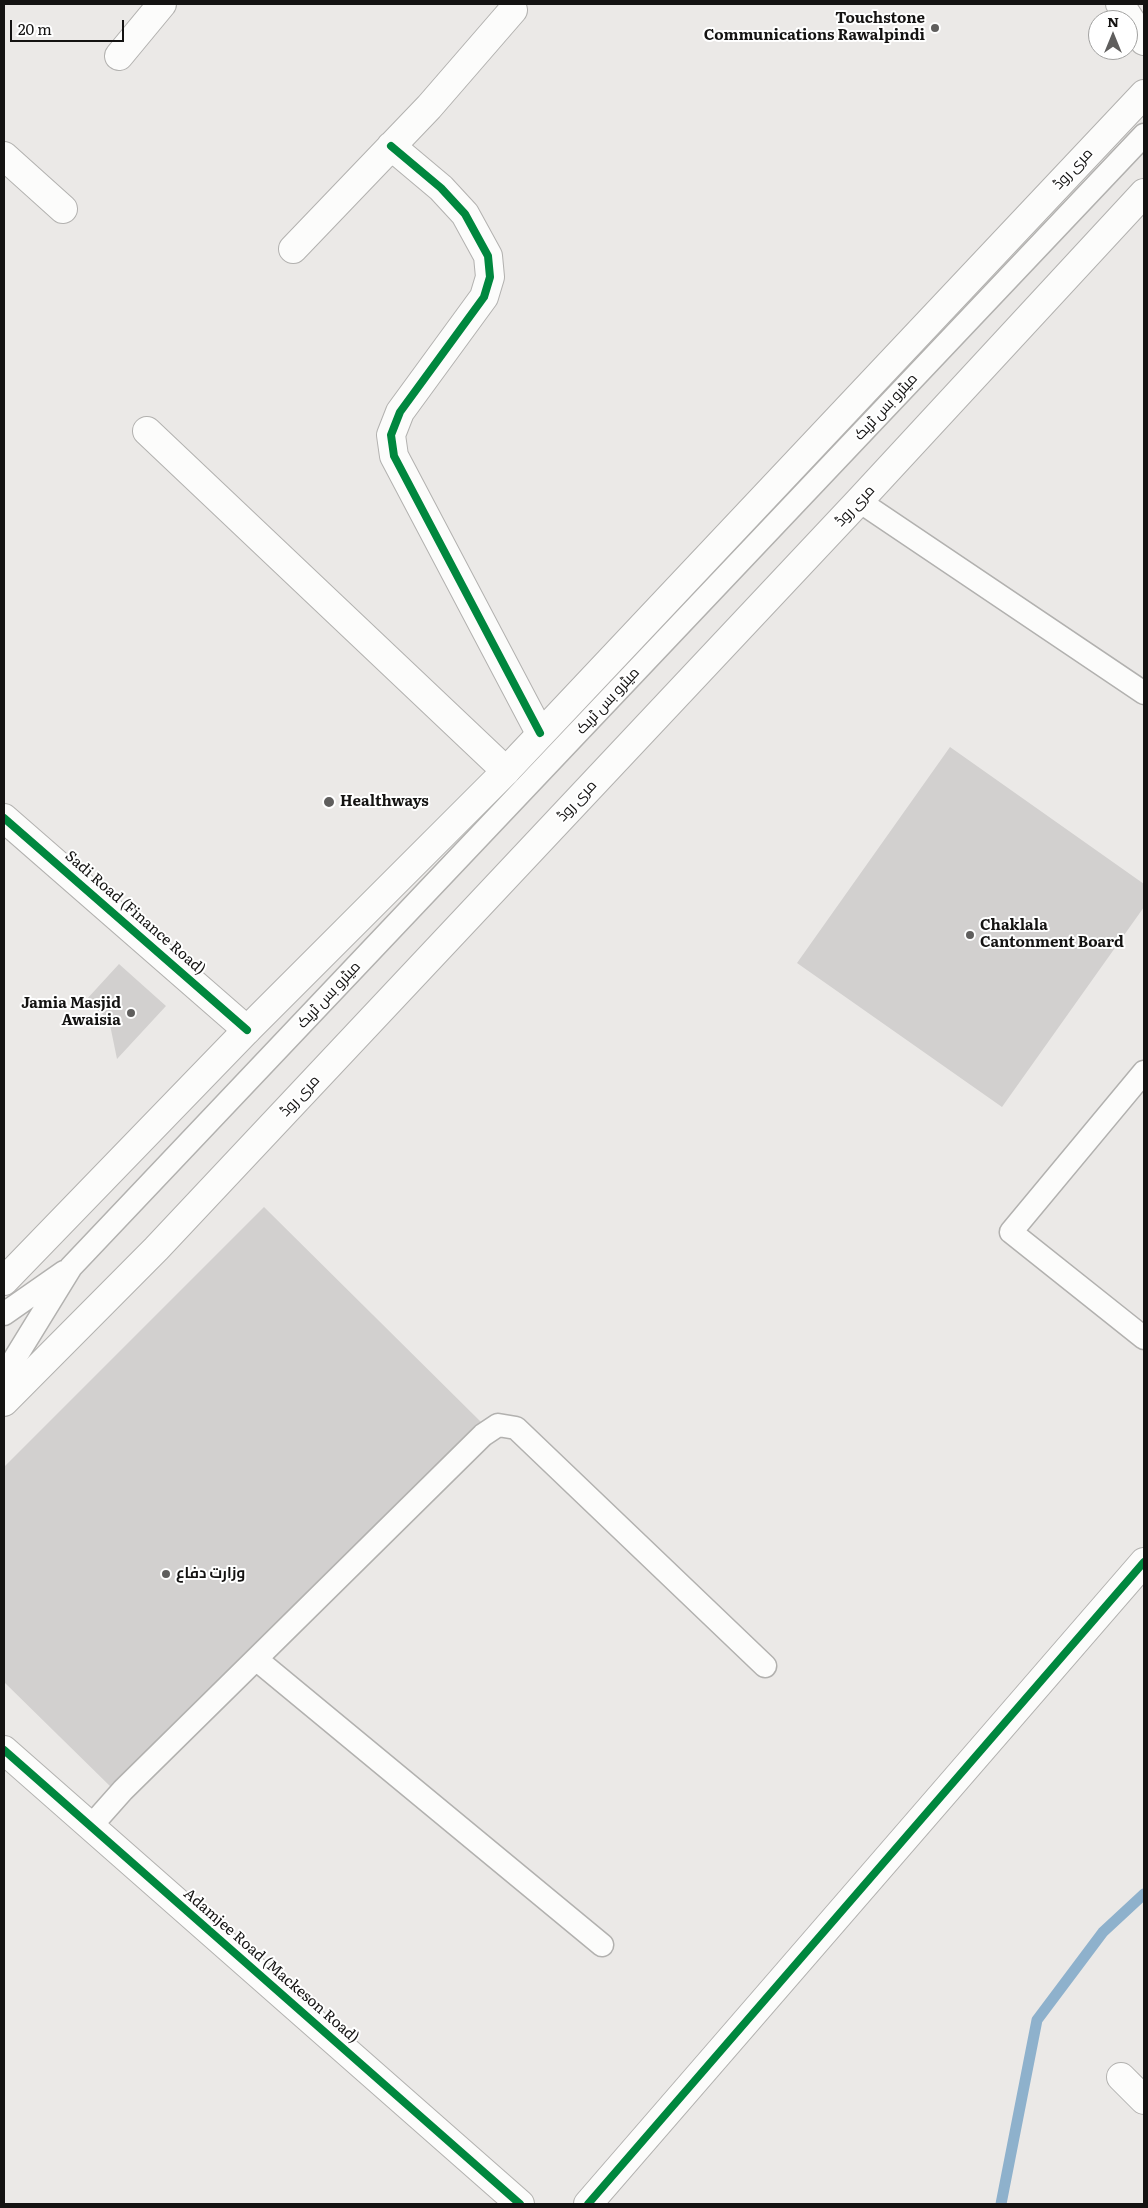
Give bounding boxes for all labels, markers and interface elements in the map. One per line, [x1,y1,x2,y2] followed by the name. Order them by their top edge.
[12,10,126,42] scale bar
[704,10,925,45] place label: Touchstone Communications Rawalpindi
[1088,10,1138,60] north arrow
[1107,11,1119,31] text: N
[18,17,52,40] text: 20 m
[929,22,941,34] marker: Touchstone Communications Rawalpindi
[1049,145,1097,193] street label: مری روڈ
[851,370,921,444] street label: میٹرو بس ٹریک
[831,482,879,530] street label: مری روڈ
[573,664,643,738] street label: میٹرو بس ٹریک
[553,777,601,825] street label: مری روڈ
[340,793,429,811] place label: Healthways
[322,795,336,809] marker: Healthways
[61,847,209,979] street label: Sadi Road (Finance Road)
[980,917,1124,952] place label: Chaklala Cantonment Board
[964,929,976,941] marker: Chaklala Cantonment Board
[294,958,364,1032] street label: میٹرو بس ٹریک
[21,995,121,1030] place label: Jamia Masjid Awaisia
[125,1007,137,1019] marker: Jamia Masjid Awaisia
[276,1072,324,1120] street label: مری روڈ
[176,1565,245,1583] place label: وزارت دفاع
[160,1568,172,1580] marker: وزارت دفاع
[180,1885,362,2047] street label: Adamjee Road (Mackeson Road)

